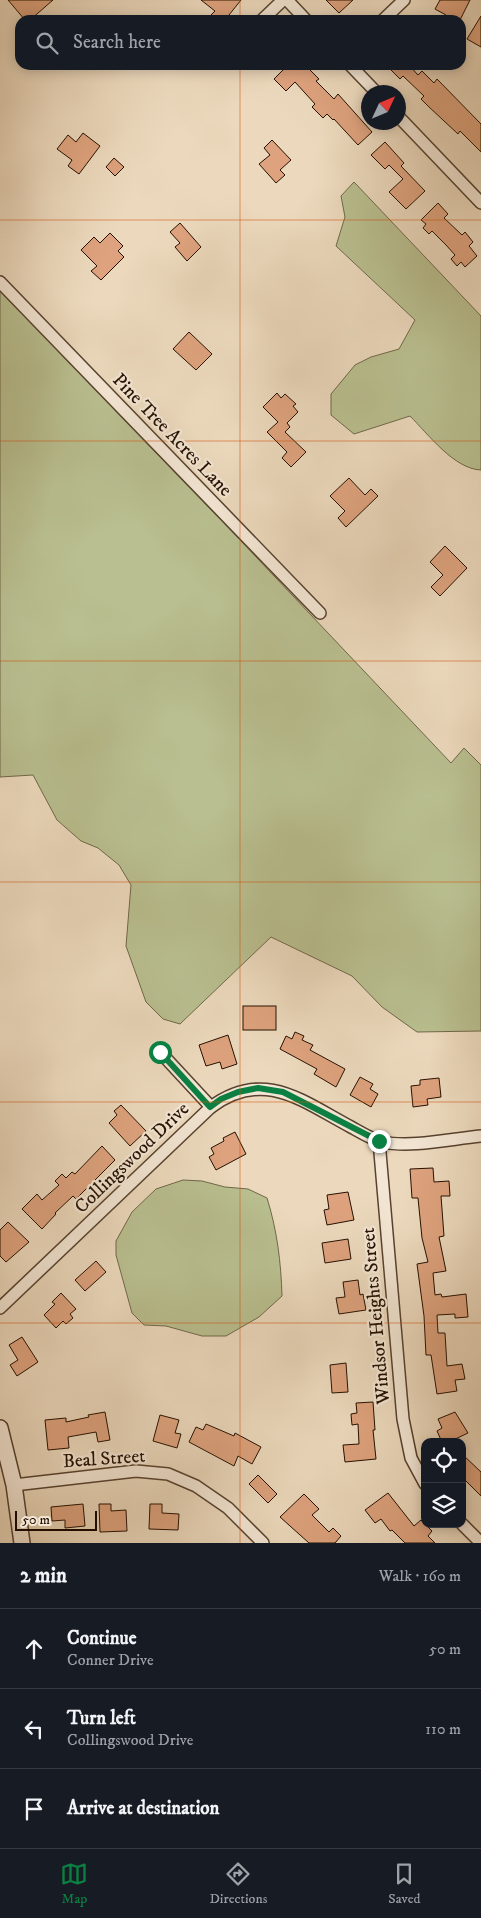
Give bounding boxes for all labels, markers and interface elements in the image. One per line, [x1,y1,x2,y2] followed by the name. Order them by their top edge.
[15,15,466,70] search box
[33,29,61,57] icon: search
[73,31,161,54] text: Search here
[361,85,406,130] north arrow
[107,369,237,501] street label: Pine Tree Acres Lane
[149,1041,172,1064] route start
[70,1098,194,1218] street label: Collingswood Drive
[368,1130,391,1153] route end
[357,1227,395,1406] street label: Windsor Heights Street
[421,1438,466,1528] map controls
[421,1438,466,1483] button: locate
[62,1445,146,1473] street label: Beal Street
[421,1483,466,1528] button: layers
[15,1508,98,1531] scale bar
[22,1511,50,1529] text: 50 m
[20,1563,67,1589] text: 2 min
[379,1566,461,1586] text: Walk · 160 m
[67,1627,137,1650] text: Continue
[20,1635,48,1663] icon: ahead
[429,1639,461,1659] text: 50 m
[67,1650,154,1670] text: Conner Drive
[67,1707,136,1730] text: Turn left
[20,1715,48,1743] icon: left
[425,1719,461,1739] text: 110 m
[67,1730,193,1750] text: Collingswood Drive
[20,1795,48,1823] icon: arrive
[67,1797,219,1820] text: Arrive at destination
[60,1860,88,1908] tab: Map
[209,1860,267,1908] tab: Directions
[388,1860,421,1908] tab: Saved

